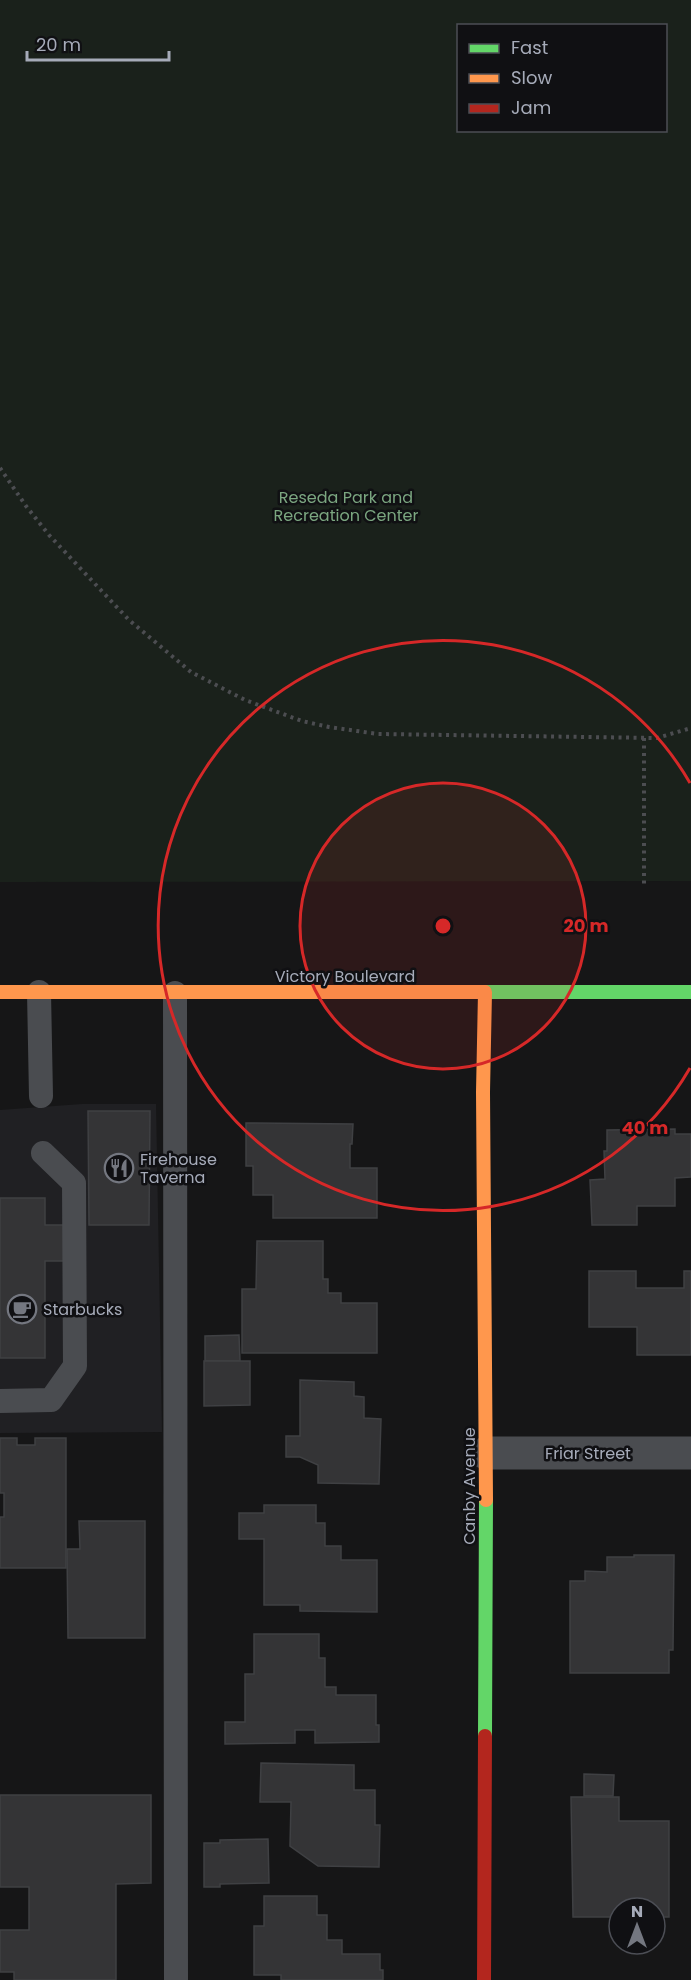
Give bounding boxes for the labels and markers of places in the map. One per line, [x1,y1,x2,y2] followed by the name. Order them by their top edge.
[433,916,453,936] centre of rings
[140,1148,217,1189] place label: Firehouse Taverna
[103,1152,135,1184] restaurant icon: Firehouse Taverna
[6,1293,38,1325] cafe icon: Starbucks
[43,1298,122,1321] place label: Starbucks

